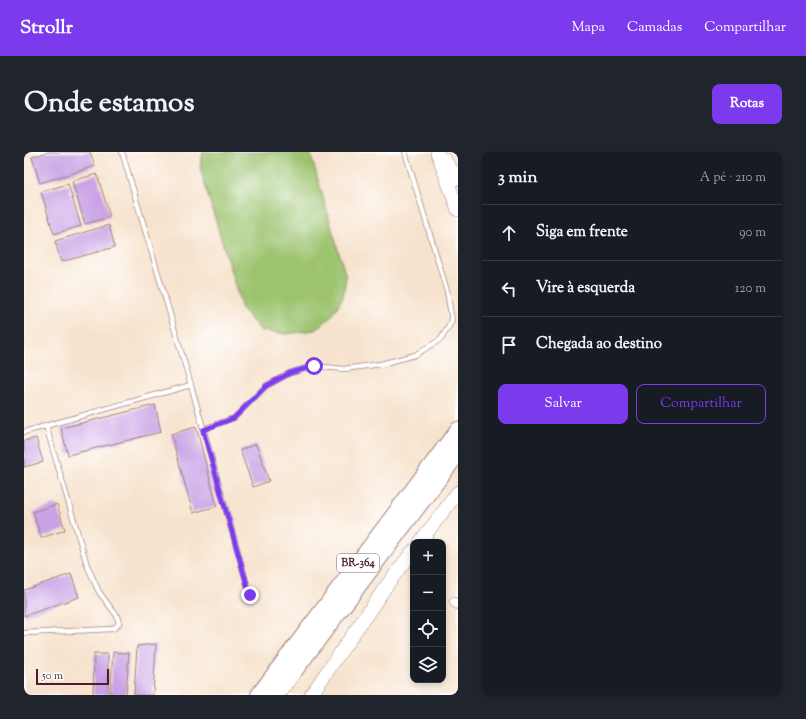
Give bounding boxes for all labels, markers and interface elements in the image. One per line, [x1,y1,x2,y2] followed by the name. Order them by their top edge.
[20,15,73,42] text: Strollr
[572,18,605,38] text: Mapa
[627,18,682,38] text: Camadas
[704,18,786,38] text: Compartilhar
[24,84,194,124] text: Onde estamos
[712,84,782,124] button: Rotas
[498,166,537,190] text: 3 min
[700,169,766,187] text: A pé · 210 m
[498,222,520,244] icon: ahead
[536,222,628,243] text: Siga em frente
[739,224,766,242] text: 90 m
[498,278,520,300] icon: left
[536,278,635,299] text: Vire à esquerda
[735,280,766,298] text: 120 m
[498,334,520,356] icon: arrive
[536,334,662,355] text: Chegada ao destino
[305,357,323,375] route start
[498,384,628,424] button: Salvar
[636,384,766,424] button: Compartilhar
[410,539,446,683] map controls
[410,539,446,575] button: +
[337,554,379,572] road number: BR-364
[410,575,446,611] button: −
[241,586,259,604] route end
[410,611,446,647] button: locate
[410,647,446,683] button: layers
[36,667,109,686] scale bar
[42,668,63,684] text: 50 m

